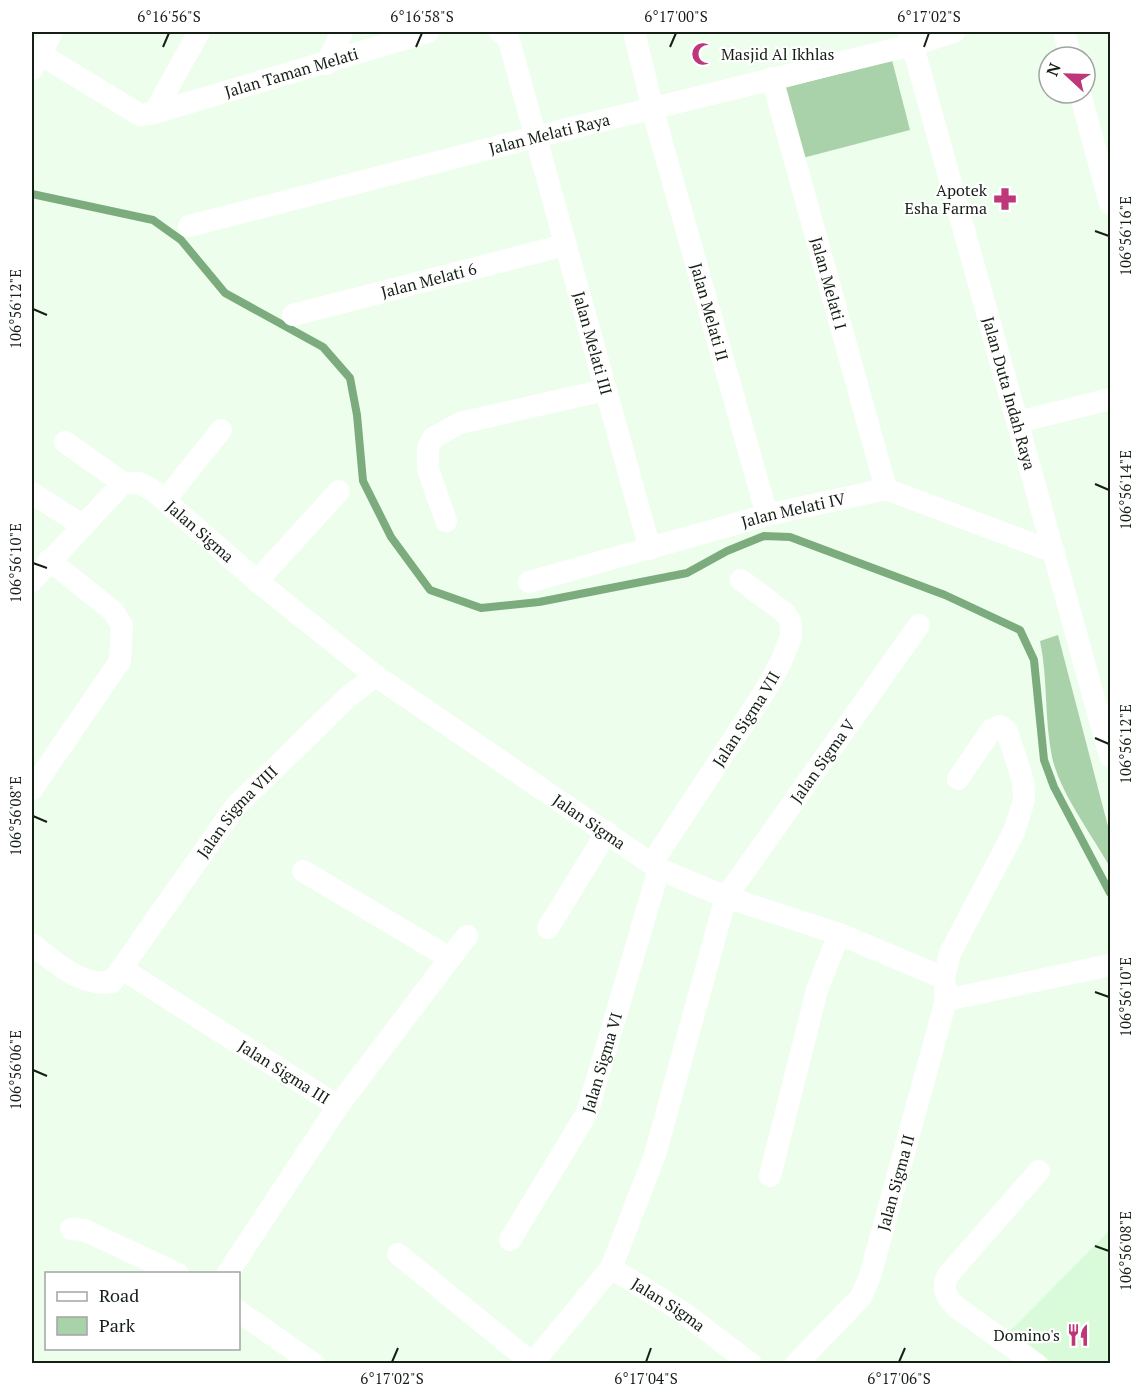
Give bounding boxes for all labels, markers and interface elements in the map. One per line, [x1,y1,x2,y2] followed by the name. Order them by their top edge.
[137,6,201,26] text: 6°16'56"S
[390,6,454,26] text: 6°16'58"S
[644,6,708,26] text: 6°17'00"S
[897,6,961,26] text: 6°17'02"S
[690,41,716,67] mosque icon: Masjid Al Ikhlas
[222,42,361,103] street label: Jalan Taman Melati
[721,43,835,65] place label: Masjid Al Ikhlas
[1037,45,1097,105] north arrow
[1041,60,1066,79] text: N
[487,108,612,159] street label: Jalan Melati Raya
[905,179,988,219] place label: Apotek Esha Farma
[992,186,1018,212] pharmacy icon: Apotek Esha Farma
[1115,196,1135,276] text: 106°56'16"E
[806,235,852,332] street label: Jalan Melati I
[378,257,479,303] street label: Jalan Melati 6
[685,260,734,363] street label: Jalan Melati II
[5,269,25,349] text: 106°56'12"E
[568,289,618,397] street label: Jalan Melati III
[978,314,1041,473] street label: Jalan Duta Indah Raya
[1115,450,1135,530] text: 106°56'14"E
[739,487,847,533] street label: Jalan Melati IV
[161,496,239,567] street label: Jalan Sigma
[5,523,25,603] text: 106°56'10"E
[707,667,785,771] street label: Jalan Sigma VII
[1115,704,1135,784] text: 106°56'12"E
[785,715,860,807] street label: Jalan Sigma V
[192,761,282,862] street label: Jalan Sigma VIII
[5,776,25,856] text: 106°56'08"E
[549,789,630,854] street label: Jalan Sigma
[1115,957,1135,1037] text: 106°56'10"E
[577,1010,627,1115] street label: Jalan Sigma VI
[5,1030,25,1110] text: 106°56'06"E
[234,1035,334,1109] street label: Jalan Sigma III
[872,1132,919,1233] street label: Jalan Sigma II
[1115,1211,1135,1291] text: 106°56'08"E
[45,1272,240,1350] legend
[628,1272,710,1336] street label: Jalan Sigma
[99,1283,139,1307] text: Road
[99,1313,136,1337] text: Park
[1065,1322,1091,1348] restaurant icon: Domino's
[993,1324,1060,1346] place label: Domino's
[360,1368,424,1388] text: 6°17'02"S
[614,1368,678,1388] text: 6°17'04"S
[867,1368,931,1388] text: 6°17'06"S

